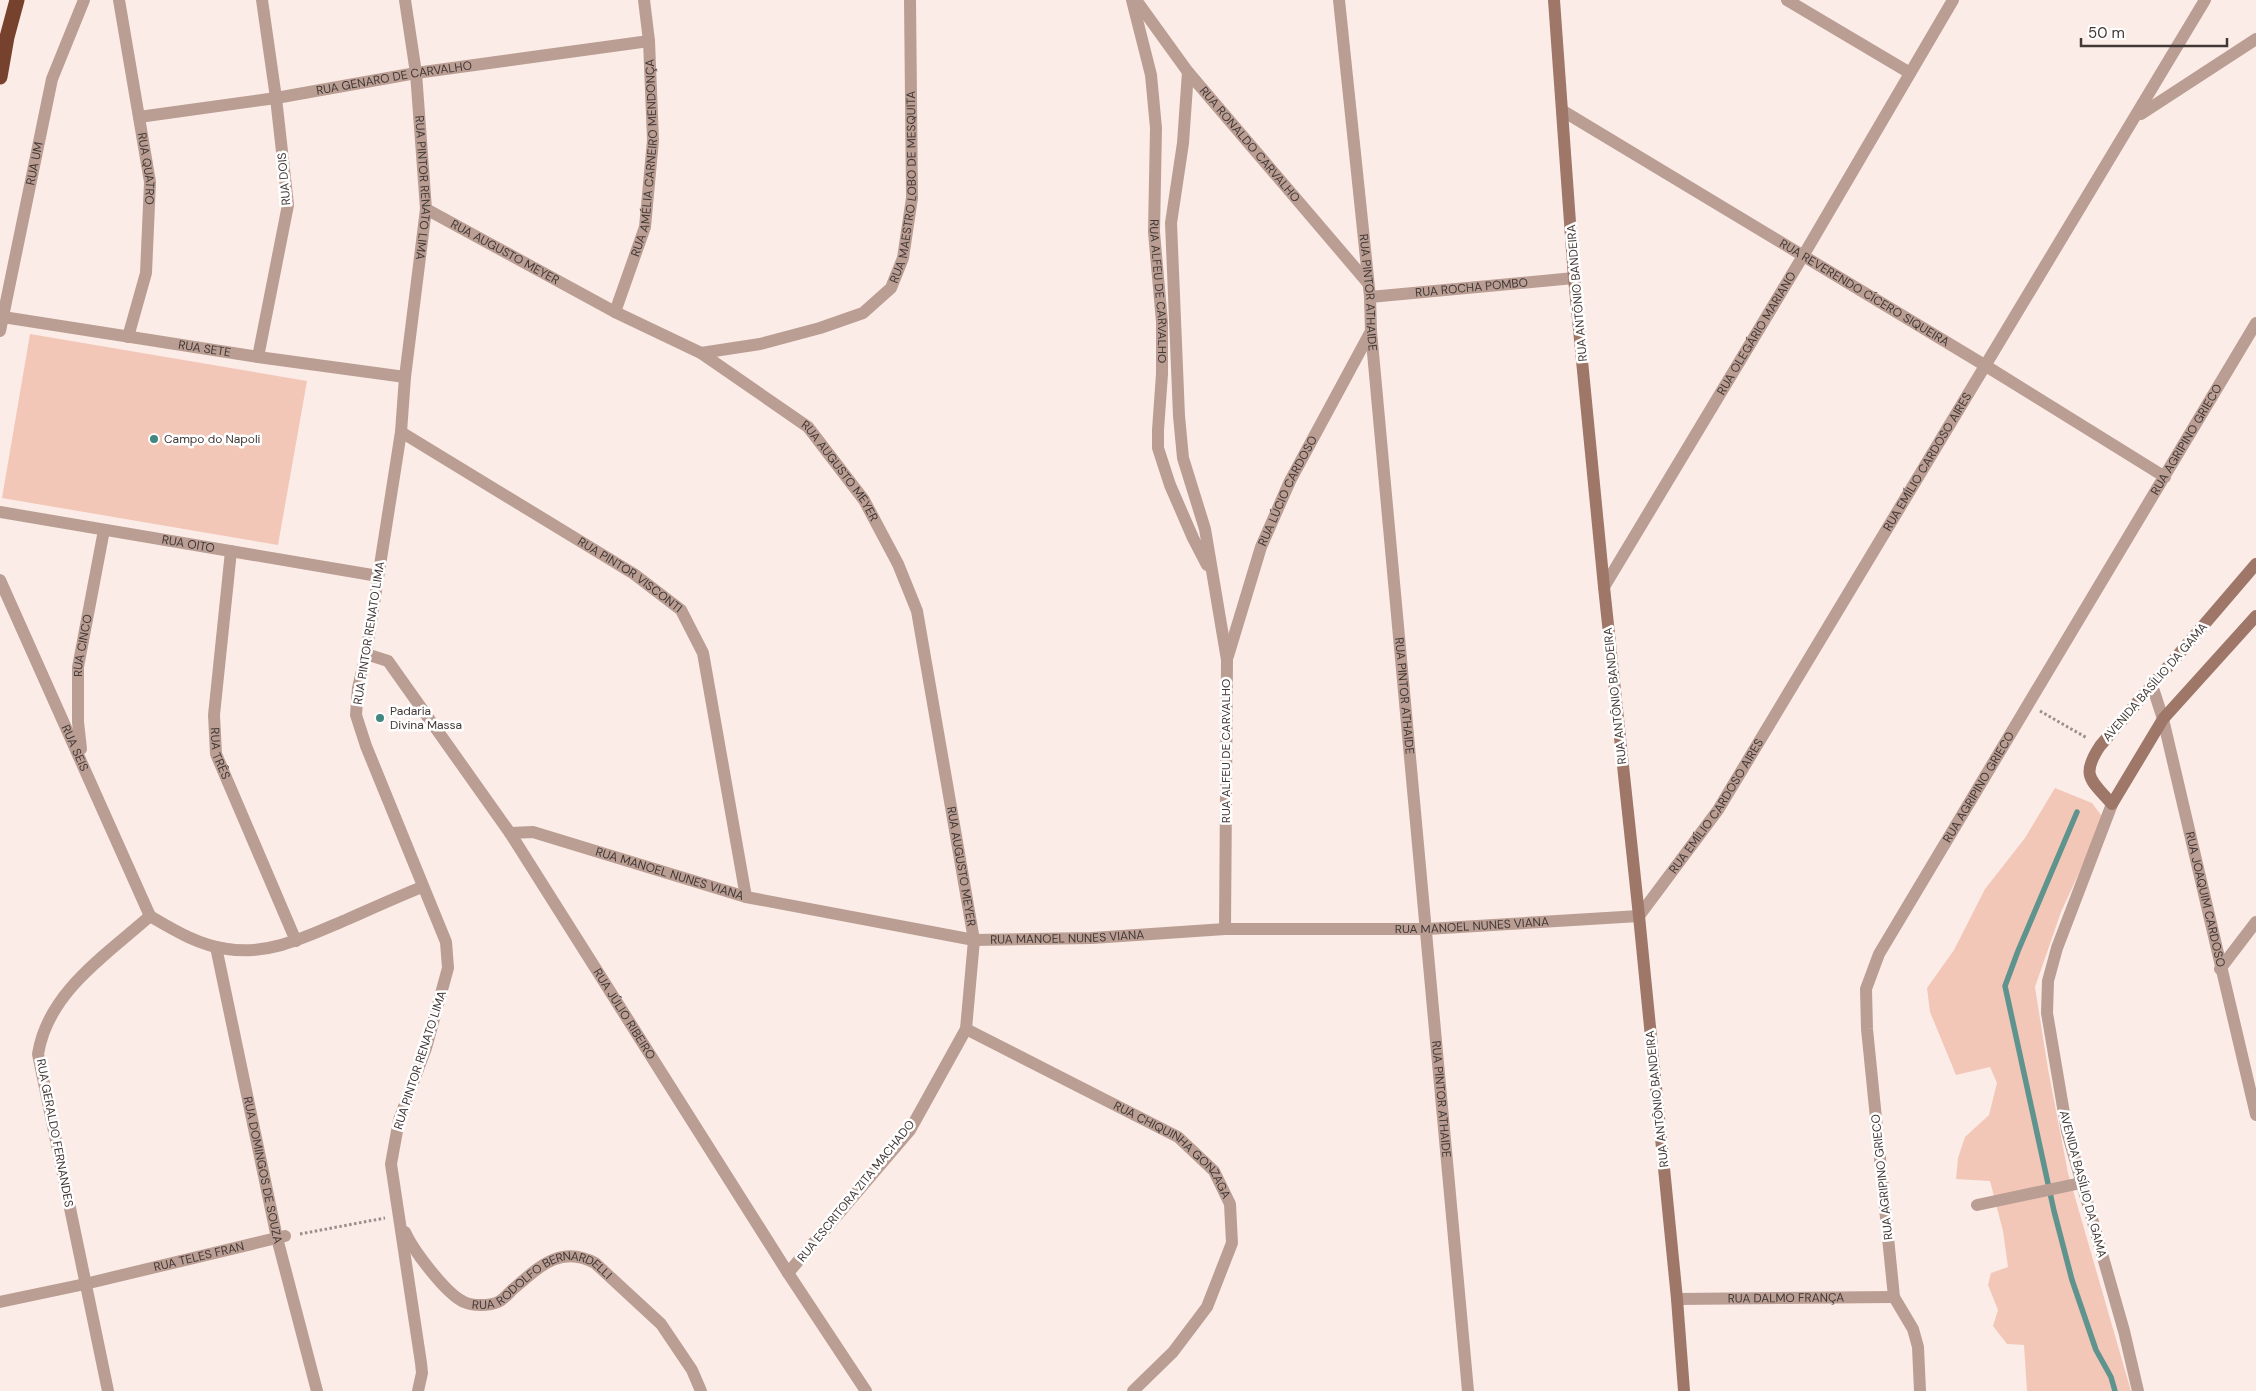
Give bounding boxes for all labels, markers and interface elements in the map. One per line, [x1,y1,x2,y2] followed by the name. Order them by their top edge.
[2081,15,2227,47] scale bar
[2088,23,2125,43] text: 50 m
[315,57,473,99] street label: RUA GENARO DE CARVALHO
[627,58,661,259] street label: RUA AMÉLIA CARNEIRO MENDONÇA
[1196,83,1304,206] street label: RUA RONALDO CARVALHO
[886,91,920,285] street label: RUA MAESTRO LOBO DE MESQUITA
[411,115,434,261] street label: RUA PINTOR RENATO LIMA
[134,131,158,205] street label: RUA QUATRO
[22,140,47,187] street label: RUA UM
[274,152,294,206] street label: RUA DOIS
[448,216,562,288] street label: RUA AUGUSTO MEYER
[1146,219,1170,363] street label: RUA ALFEU DE CARVALHO
[1563,224,1591,362] street label: RUA ANTÔNIO BANDEIRA
[1355,233,1381,352] street label: RUA PINTOR ATHAIDE
[1777,235,1952,350] street label: RUA REVERENDO CÍCERO SIQUEIRA
[1713,269,1800,398] street label: RUA OLEGÁRIO MARIANO
[1414,274,1529,301] street label: RUA ROCHA POMBO
[177,337,232,361] street label: RUA SETE
[2147,381,2226,498] street label: RUA AGRIPINO GRIECO
[1879,389,1975,534] street label: RUA EMÍLIO CARDOSO AIRES
[798,417,882,524] street label: RUA AUGUSTO MEYER
[164,431,261,447] place label: Campo do Napoli
[148,433,160,445] marker: Campo do Napoli
[1254,433,1321,549] street label: RUA LÚCIO CARDOSO
[161,532,216,556] street label: RUA OITO
[575,534,686,616] street label: RUA PINTOR VISCONTI
[350,560,388,706] street label: RUA PINTOR RENATO LIMA
[70,613,96,677] street label: RUA CINCO
[2099,619,2211,745] street label: AVENIDA BASÍLIO DA GAMA
[1600,627,1630,765] street label: RUA ANTÔNIO BANDEIRA
[1391,637,1418,755] street label: RUA PINTOR ATHAIDE
[1218,679,1234,823] street label: RUA ALFEU DE CARVALHO
[390,703,462,733] place label: Padaria Divina Massa
[374,712,386,724] marker: Padaria Divina Massa
[58,722,92,774] street label: RUA SEIS
[207,727,234,782] street label: RUA TRÊS
[1939,729,2018,846] street label: RUA AGRIPINO GRIECO
[1665,736,1767,877] street label: RUA EMÍLIO CARDOSO AIRES
[943,805,980,928] street label: RUA AUGUSTO MEYER
[2182,830,2229,969] street label: RUA JOAQUIM CARDOSO
[594,844,746,904] street label: RUA MANOEL NUNES VIANA
[1395,914,1549,937] street label: RUA MANOEL NUNES VIANA
[990,926,1145,948] street label: RUA MANOEL NUNES VIANA
[590,965,659,1062] street label: RUA JÚLIO RIBEIRO
[390,989,450,1131] street label: RUA PINTOR RENATO LIMA
[1642,1030,1672,1168] street label: RUA ANTÔNIO BANDEIRA
[1428,1040,1455,1159] street label: RUA PINTOR ATHAIDE
[33,1058,77,1209] street label: RUA GERALDO FERNANDES
[240,1095,286,1246] street label: RUA DOMINGOS DE SOUZA
[1111,1097,1234,1202] street label: RUA CHIQUINHA GONZAGA
[2056,1109,2110,1259] street label: AVENIDA BASÍLIO DA GAMA
[1867,1113,1897,1241] street label: RUA AGRIPINO GRIECO
[794,1117,918,1265] street label: RUA ESCRITORA ZITA MACHADO
[152,1238,246,1275] street label: RUA TELES FRAN
[471,1248,615,1313] street label: RUA RODOLFO BERNARDELLI
[1728,1289,1844,1307] street label: RUA DALMO FRANÇA

